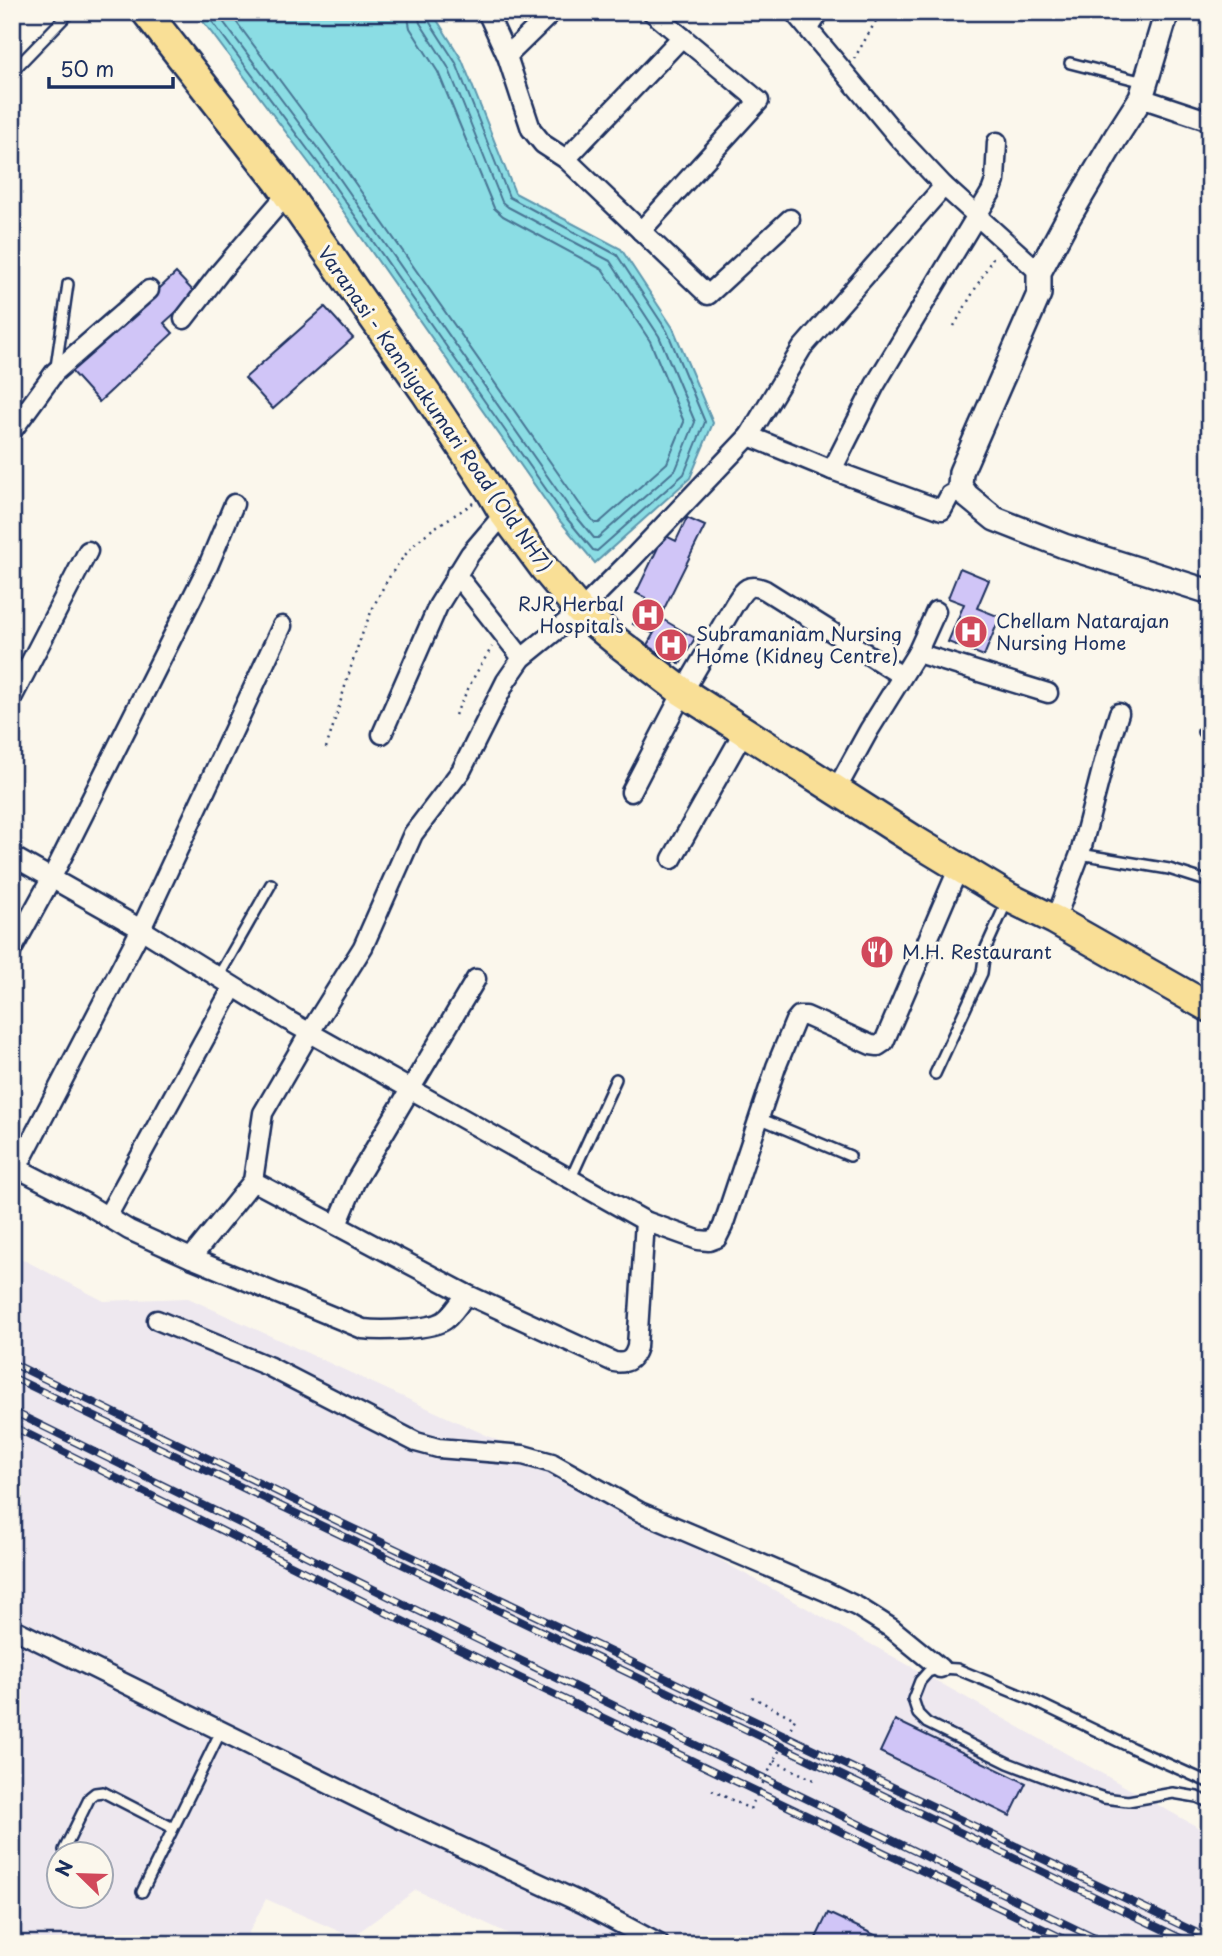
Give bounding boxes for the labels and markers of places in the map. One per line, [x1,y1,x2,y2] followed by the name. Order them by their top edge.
[518,589,624,639] place label: RJR Herbal Hospitals
[629,596,667,634] hospital icon: RJR Herbal Hospitals
[996,606,1169,656] place label: Chellam Natarajan Nursing Home
[952,613,990,651] hospital icon: Chellam Natarajan Nursing Home
[696,619,902,669] place label: Subramaniam Nursing Home (Kidney Centre)
[652,626,690,664] hospital icon: Subramaniam Nursing Home (Kidney Centre)
[858,933,896,971] restaurant icon: M.H. Restaurant
[902,937,1052,965] place label: M.H. Restaurant

